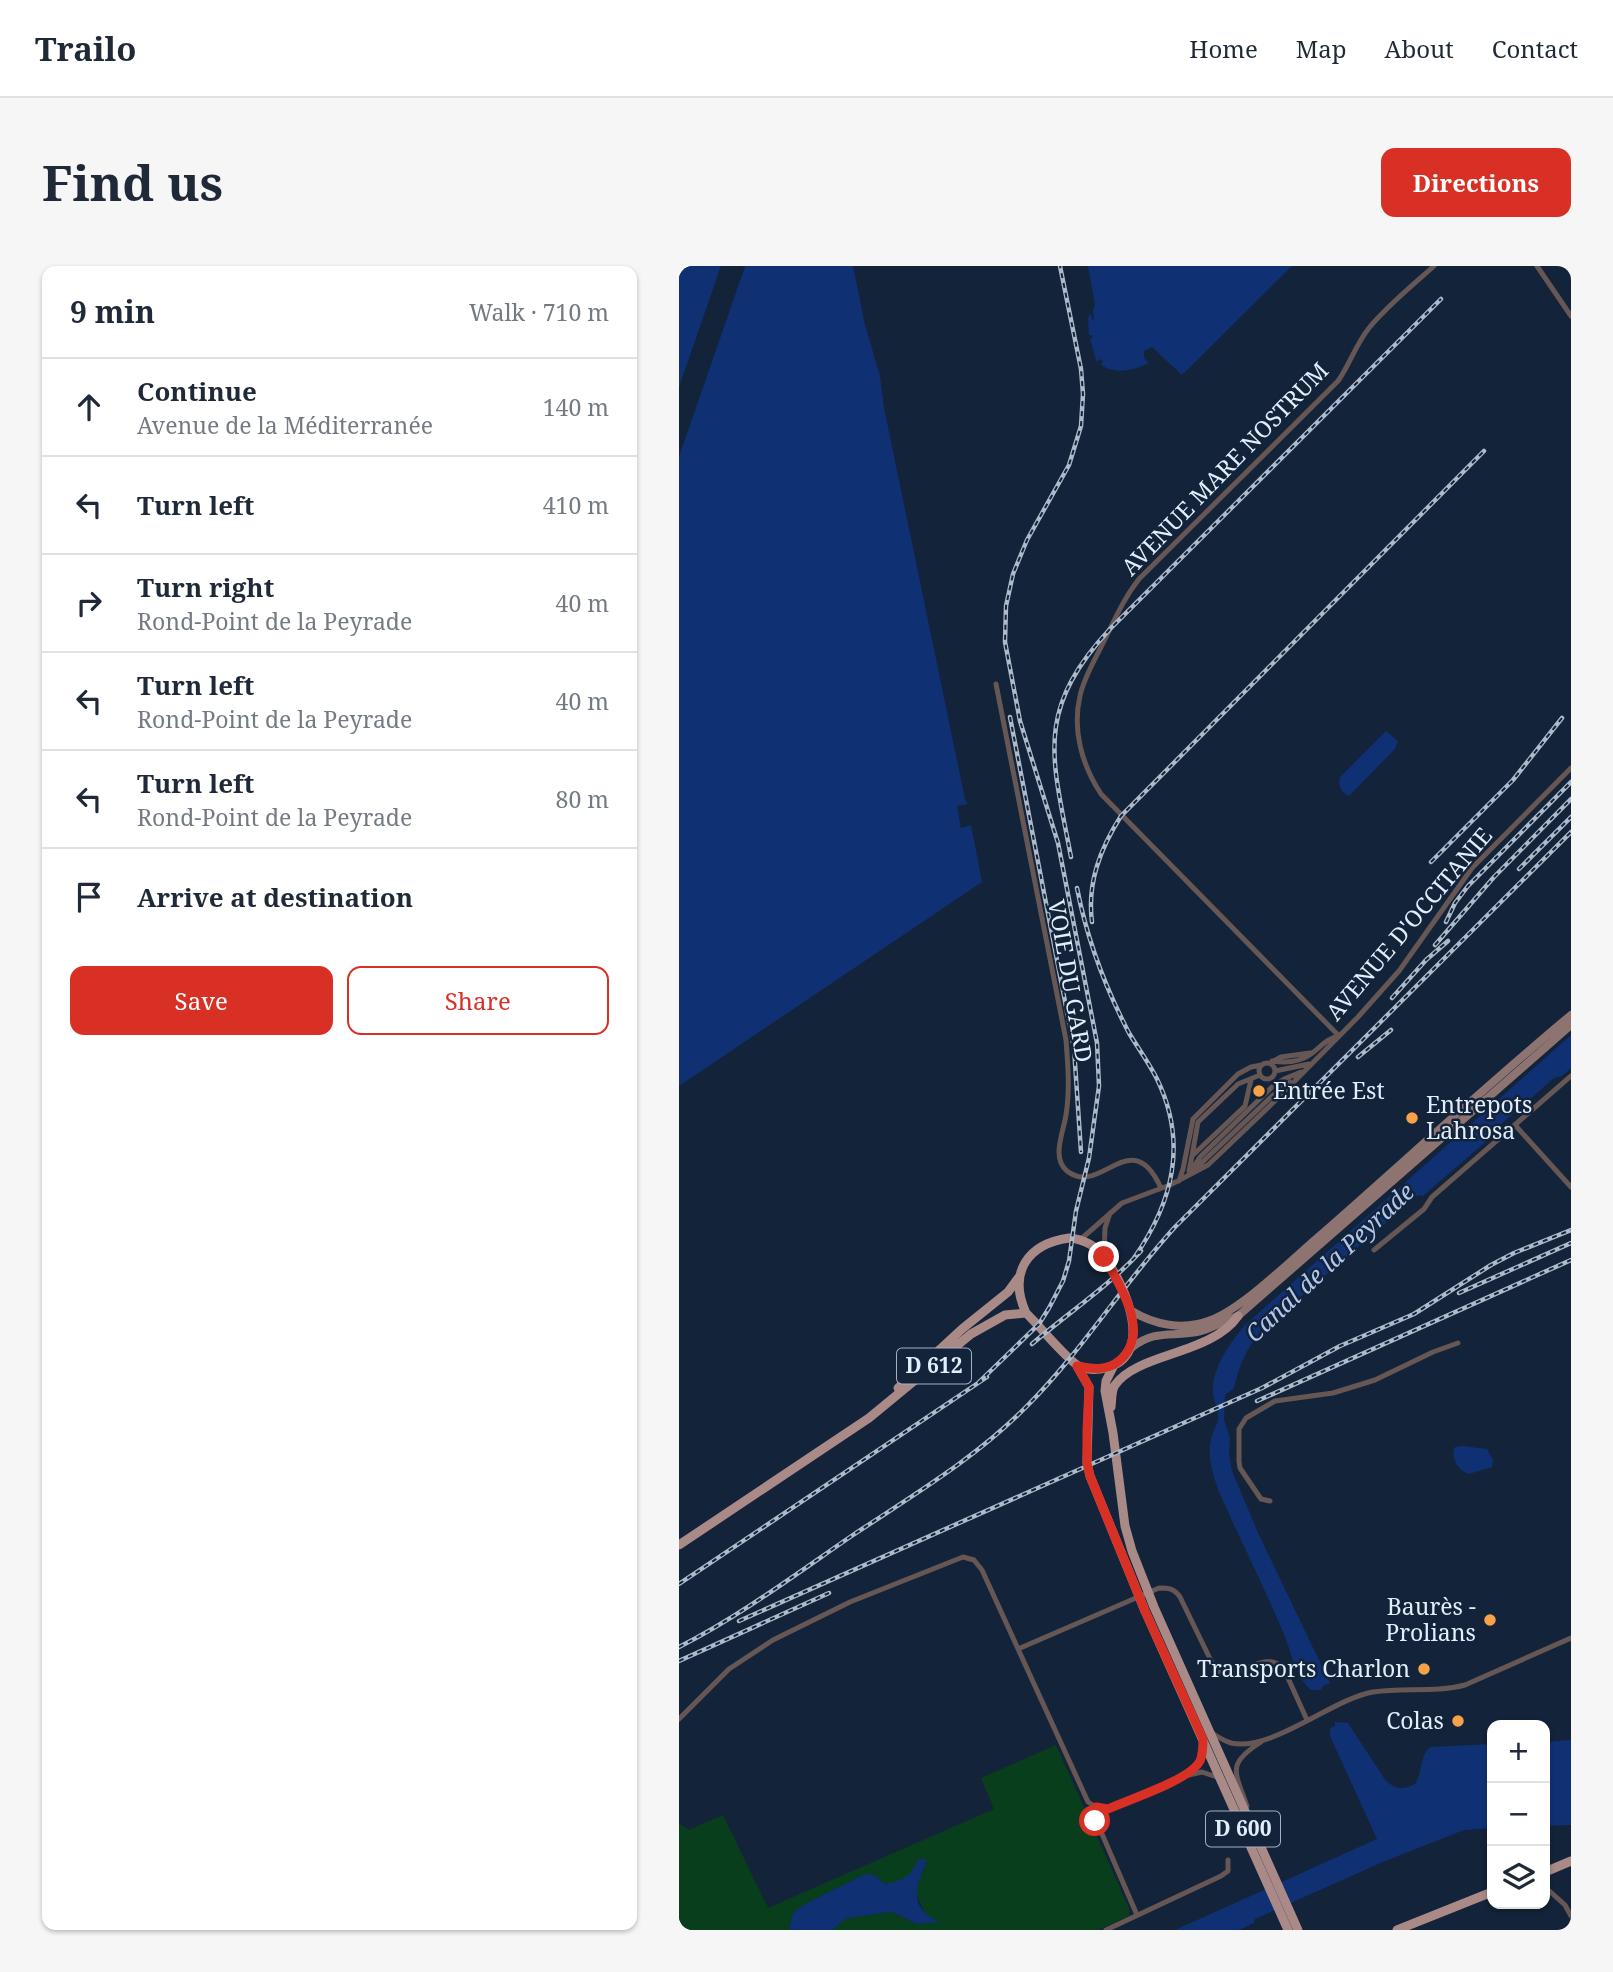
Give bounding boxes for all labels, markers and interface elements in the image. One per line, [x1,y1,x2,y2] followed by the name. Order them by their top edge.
[35,26,136,71] text: Trailo
[1189,32,1258,65] text: Home
[1296,32,1347,65] text: Map
[1385,32,1454,65] text: About
[1492,32,1578,65] text: Contact
[1381,148,1571,217] button: Directions
[42,149,223,215] text: Find us
[70,291,155,332] text: 9 min
[469,296,609,328] text: Walk · 710 m
[1114,355,1335,582] street label: AVENUE MARE NOSTRUM
[137,373,257,409] text: Continue
[70,388,108,426] icon: ahead
[543,391,609,423] text: 140 m
[137,409,433,441] text: Avenue de la Méditerranée
[70,486,108,524] icon: left
[137,487,254,523] text: Turn left
[543,489,609,521] text: 410 m
[137,569,274,605] text: Turn right
[70,584,108,622] icon: right
[556,587,609,619] text: 40 m
[137,605,412,637] text: Rond-Point de la Peyrade
[137,667,254,703] text: Turn left
[70,682,108,720] icon: left
[556,685,609,717] text: 40 m
[137,703,412,735] text: Rond-Point de la Peyrade
[137,765,254,801] text: Turn left
[70,780,108,818] icon: left
[556,783,609,815] text: 80 m
[137,801,412,833] text: Rond-Point de la Peyrade
[1318,820,1499,1027] street label: AVENUE D'OCCITANIE
[70,878,108,916] icon: arrive
[137,879,413,915] text: Arrive at destination
[1041,897,1101,1065] street label: VOIE DU GARD
[70,966,333,1035] button: Save
[347,966,609,1035] button: Share
[1273,1074,1384,1106] place label: Entrée Est
[1251,1083,1267,1099] marker: Entrée Est
[1426,1088,1532,1146] place label: Entrepots Lahrosa
[1404,1110,1420,1126] marker: Entrepots Lahrosa
[1237,1175,1421,1349] water label: Canal de la Peyrade
[1088,1241,1119,1272] route end
[897,1348,971,1384] road number: D 612
[1385,1590,1476,1648] place label: Baurès - Prolians
[1482,1612,1498,1628] marker: Baurès - Prolians
[1197,1652,1410,1684] place label: Transports Charlon
[1416,1661,1432,1677] marker: Transports Charlon
[1386,1704,1444,1736] place label: Colas
[1450,1713,1466,1729] marker: Colas
[1487,1720,1550,1909] map controls
[1487,1720,1550,1783] button: +
[1487,1783,1550,1846] button: −
[1079,1805,1110,1836] route start
[1206,1812,1280,1846] road number: D 600
[1487,1846,1550,1909] button: layers

